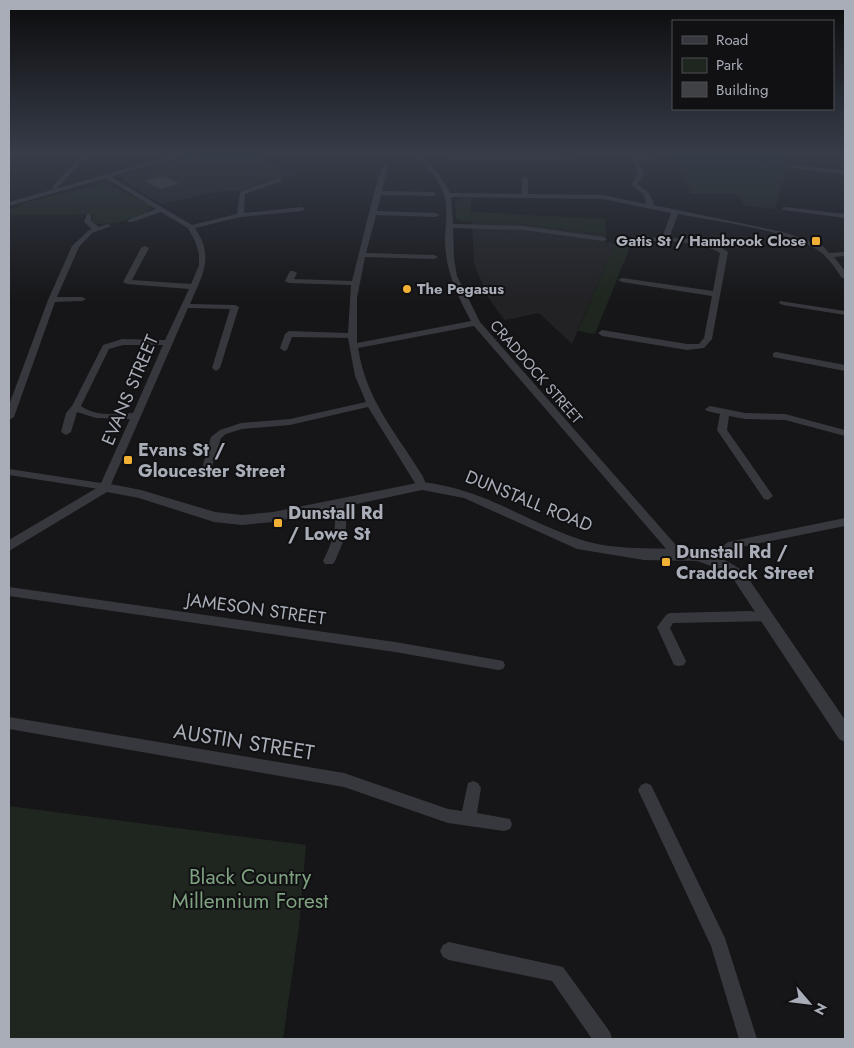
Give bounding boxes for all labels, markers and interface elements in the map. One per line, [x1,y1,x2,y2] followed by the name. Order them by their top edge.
[672,20,834,110] legend
[716,29,748,51] text: Road
[716,54,743,76] text: Park
[716,79,768,101] text: Building
[616,230,806,252] place label: Gatis St / Hambrook Close
[810,235,822,247] marker: Gatis St / Hambrook Close
[417,278,504,300] place label: The Pegasus
[401,283,413,295] marker: The Pegasus
[485,315,587,429] street label: CRADDOCK STREET
[95,330,165,449] street label: EVANS STREET
[138,437,285,484] place label: Evans St / Gloucester Street
[122,454,134,466] marker: Evans St / Gloucester Street
[461,464,597,538] street label: DUNSTALL ROAD
[288,500,383,547] place label: Dunstall Rd / Lowe St
[272,517,284,529] marker: Dunstall Rd / Lowe St
[676,539,814,586] place label: Dunstall Rd / Craddock Street
[660,556,672,568] marker: Dunstall Rd / Craddock Street
[183,586,328,632] street label: JAMESON STREET
[172,716,317,768] street label: AUSTIN STREET
[172,862,328,916] park label: Black Country Millennium Forest
[784,978,834,1028] north arrow
[809,999,832,1019] text: N

